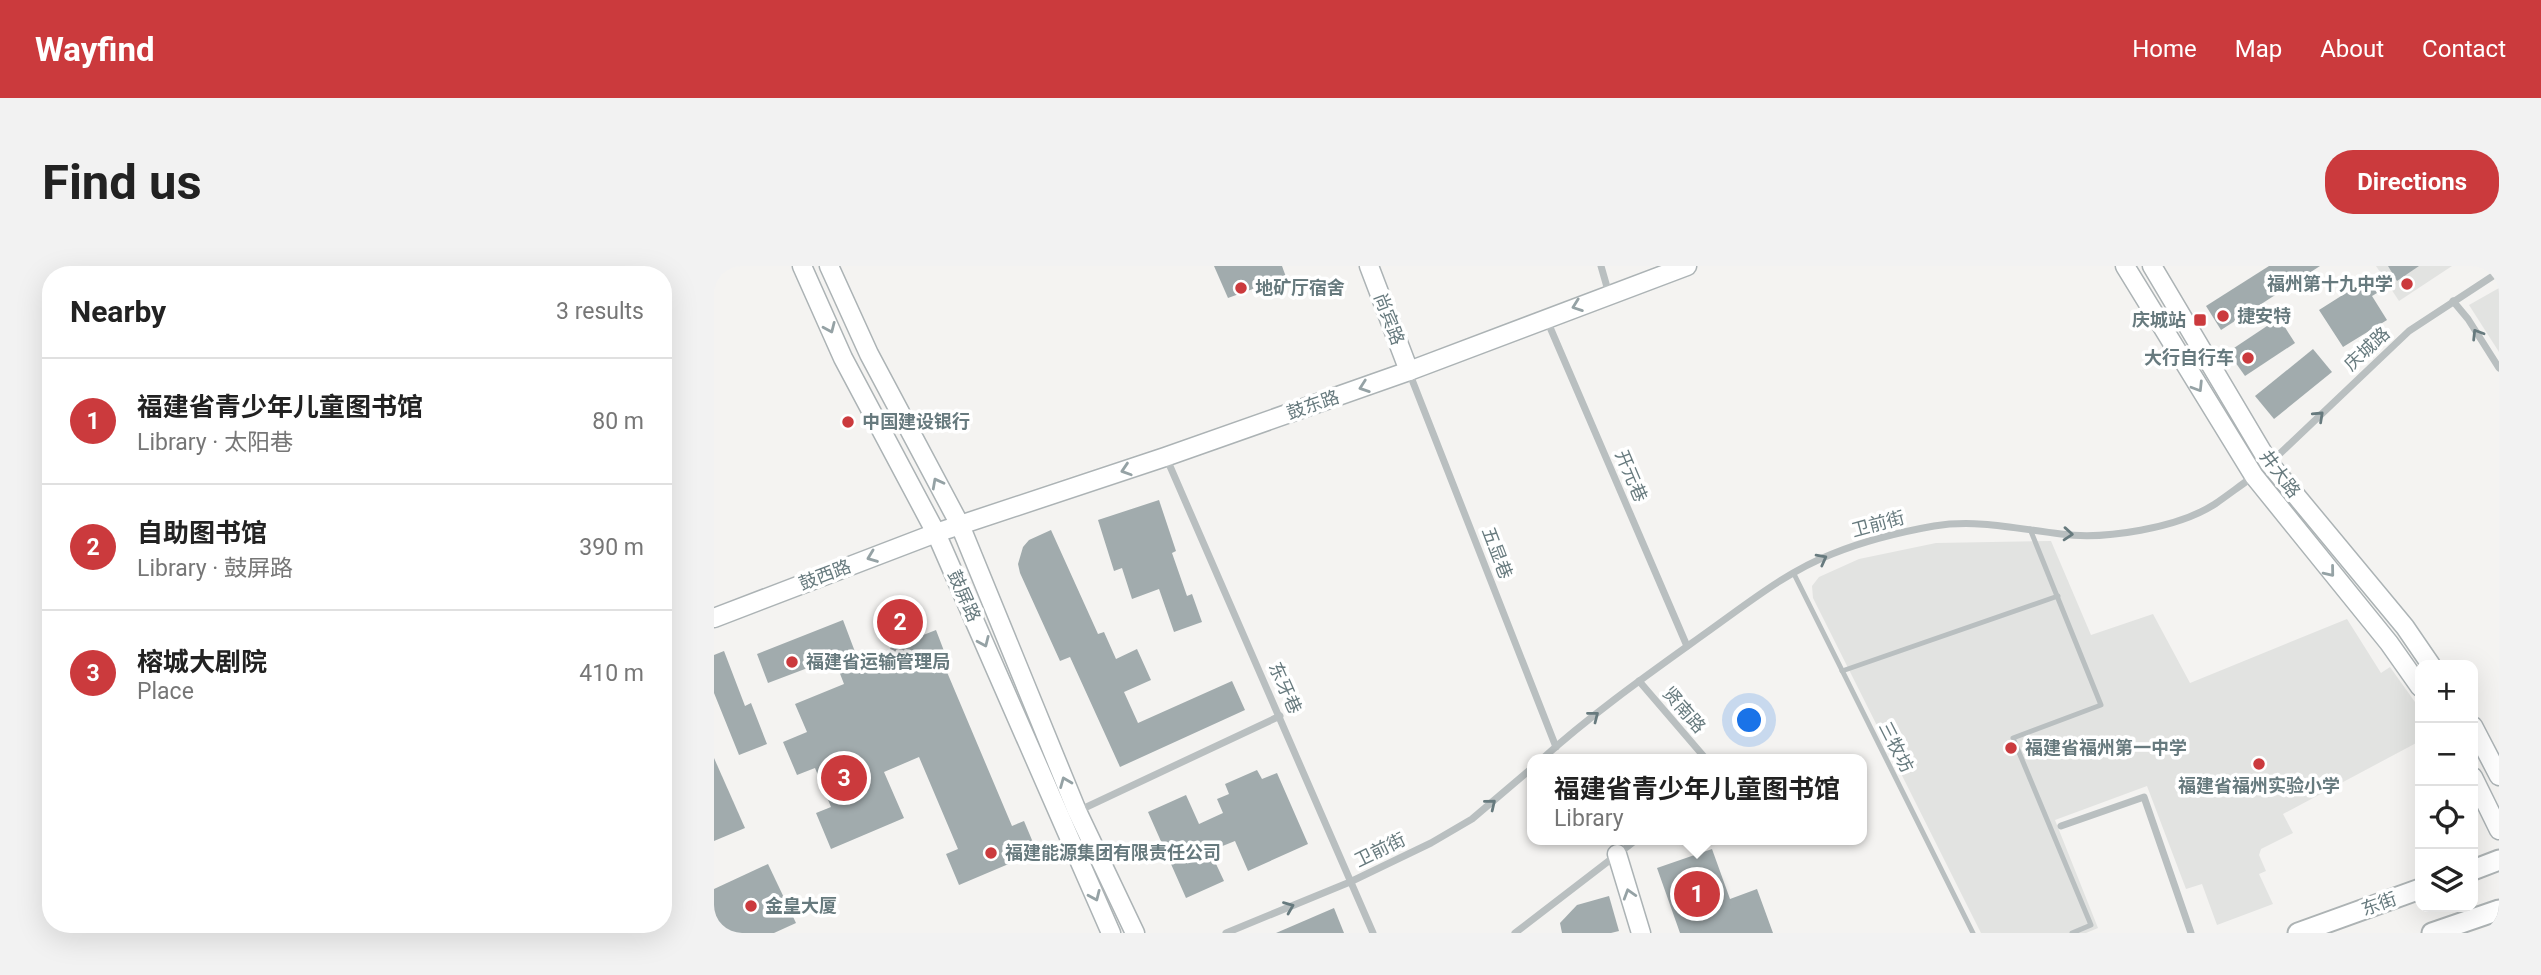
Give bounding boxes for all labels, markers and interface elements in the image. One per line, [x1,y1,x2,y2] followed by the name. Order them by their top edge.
[35,30,155,69] text: Wayfind
[2132,35,2197,63] text: Home
[2235,35,2282,63] text: Map
[2320,35,2384,63] text: About
[2422,35,2506,63] text: Contact
[2325,150,2499,214] button: Directions
[42,154,202,211] text: Find us
[2267,273,2393,294] place label: 福州第十九中学
[2399,276,2415,292] marker: 福州第十九中学
[1255,277,1345,298] place label: 地矿厅宿舍
[1233,280,1249,296] marker: 地矿厅宿舍
[1370,290,1409,348] street label: 尚宾路
[70,294,166,329] text: Nearby
[556,298,644,325] text: 3 results
[1571,298,1583,312] one-way arrow
[2237,305,2291,326] place label: 捷安特
[2215,308,2231,324] marker: 捷安特
[2132,309,2186,330] place label: 庆城站
[2192,312,2208,328] marker: 庆城站
[822,321,836,334] one-way arrow
[2340,323,2394,375] street label: 庆城路
[2473,328,2486,341] one-way arrow
[2144,347,2234,368] place label: 大行自行车
[2240,350,2256,366] marker: 大行自行车
[1358,379,1370,393] one-way arrow
[2190,380,2203,393] one-way arrow
[1284,386,1342,423] street label: 鼓东路
[137,392,423,422] text: 福建省青少年儿童图书馆
[86,408,100,435] text: 1
[592,408,644,435] text: 80 m
[862,411,970,432] place label: 中国建设银行
[2311,412,2324,425] one-way arrow
[840,414,856,430] marker: 中国建设银行
[137,429,293,456] text: Library · 太阳巷
[2256,446,2305,502] street label: 井大路
[1611,447,1652,505] street label: 开元巷
[1120,462,1133,476] one-way arrow
[932,478,946,490] one-way arrow
[1849,506,1907,541] street label: 卫前街
[137,518,267,548] text: 自助图书馆
[1478,524,1517,582] street label: 五显巷
[2062,526,2073,541] one-way arrow
[86,534,100,561] text: 2
[579,534,644,561] text: 390 m
[867,549,879,563] one-way arrow
[1815,554,1827,568] one-way arrow
[137,555,293,582] text: Library · 鼓屏路
[796,555,854,594] street label: 鼓西路
[2322,564,2334,577] one-way arrow
[944,567,985,625] street label: 鼓屏路
[877,596,923,648] pin: 2
[976,635,990,648] one-way arrow
[137,647,267,677] text: 榕城大剧院
[806,651,950,672] place label: 福建省运输管理局
[784,654,800,670] marker: 福建省运输管理局
[1265,659,1306,717] street label: 东牙巷
[86,660,100,687] text: 3
[579,660,644,687] text: 410 m
[2415,660,2478,912] map controls
[2415,660,2478,723] button: +
[137,678,194,705] text: Place
[1659,682,1710,737] street label: 贤南路
[1732,703,1766,737] your location
[1587,712,1599,725] one-way arrow
[1875,718,1918,776] street label: 三牧坊
[2415,723,2478,786] button: −
[2025,737,2187,758] place label: 福建省福州第一中学
[2003,740,2019,756] marker: 福建省福州第一中学
[821,752,867,804] pin: 3
[1527,754,1867,845] popup
[2251,756,2267,772] marker: 福建省福州实验小学
[1554,774,1840,804] text: 福建省青少年儿童图书馆
[2178,775,2340,796] place label: 福建省福州实验小学
[1059,777,1073,790] one-way arrow
[2415,786,2478,849] button: locate
[1482,800,1495,812] one-way arrow
[1554,805,1624,832] text: Library
[1351,828,1409,871] street label: 卫前街
[1005,842,1221,863] place label: 福建能源集团有限责任公司
[983,845,999,861] marker: 福建能源集团有限责任公司
[2415,849,2478,912] button: layers
[1674,868,1720,920] pin: 1
[1623,888,1638,900] one-way arrow
[2358,888,2399,920] street label: 东街
[1087,889,1101,901] one-way arrow
[765,895,837,916] place label: 金皇大厦
[743,898,759,914] marker: 金皇大厦
[1282,901,1294,915] one-way arrow

